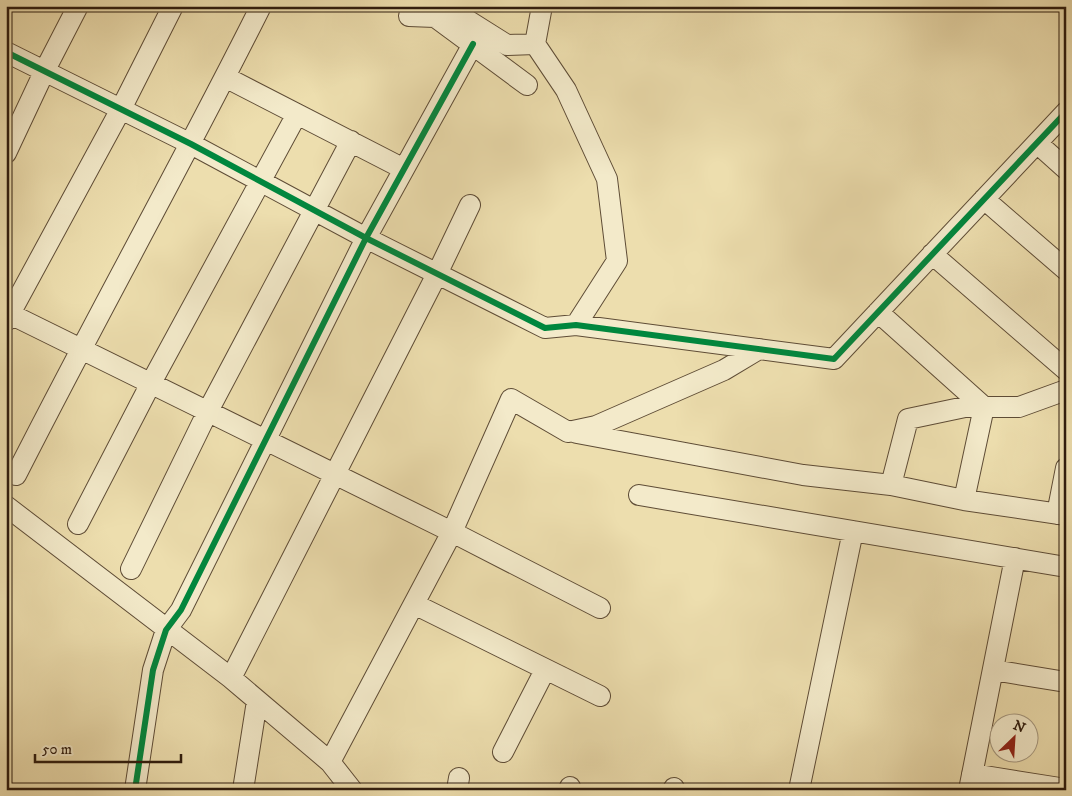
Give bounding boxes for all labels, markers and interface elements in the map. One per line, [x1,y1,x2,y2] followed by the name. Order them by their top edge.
[990,714,1040,764] north arrow
[1010,717,1029,738] text: N
[35,731,181,763] scale bar
[42,740,72,759] text: 50 m

